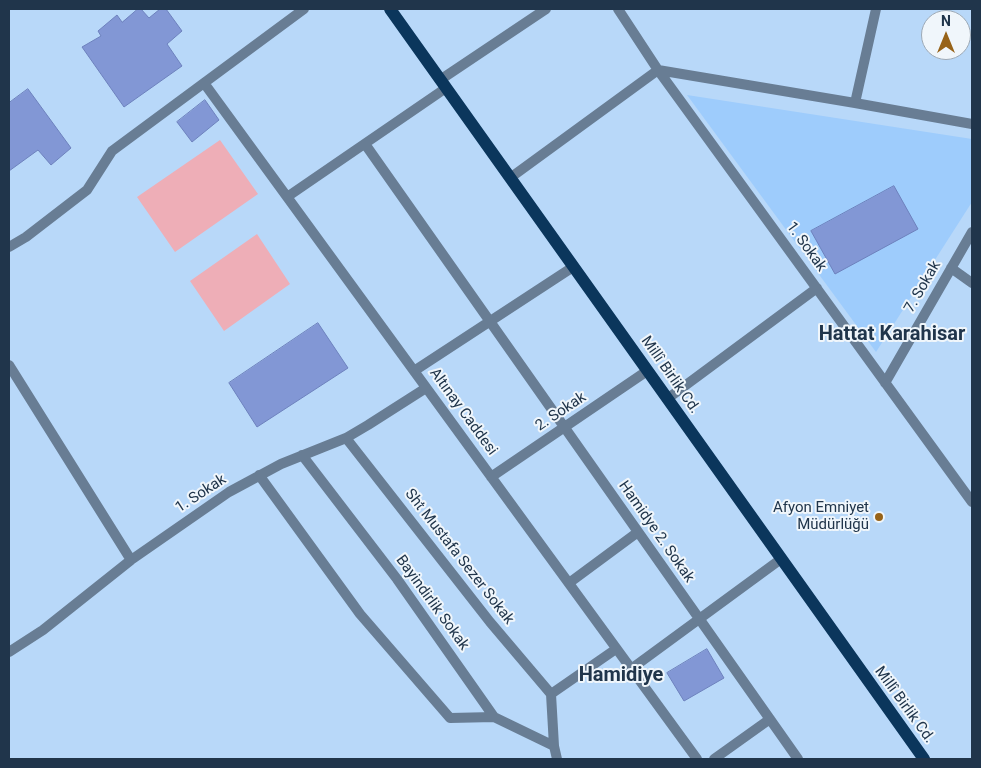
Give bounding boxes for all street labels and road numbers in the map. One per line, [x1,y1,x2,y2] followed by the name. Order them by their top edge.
[782,219,830,275] street label: 1. Sokak
[901,258,945,316] street label: 7. Sokak
[637,333,703,417] street label: Millî Birlik Cd.
[425,365,501,459] street label: Altınay Caddesi
[532,389,590,435] street label: 2. Sokak
[172,471,230,517] street label: 1. Sokak
[614,478,698,586] street label: Hamidye 2. Sokak
[401,486,517,628] street label: Sht Mustafa Sezer Sokak
[391,552,473,654] street label: Bayindirlik Sokak
[870,663,938,747] street label: Millî Birlik Cd.

